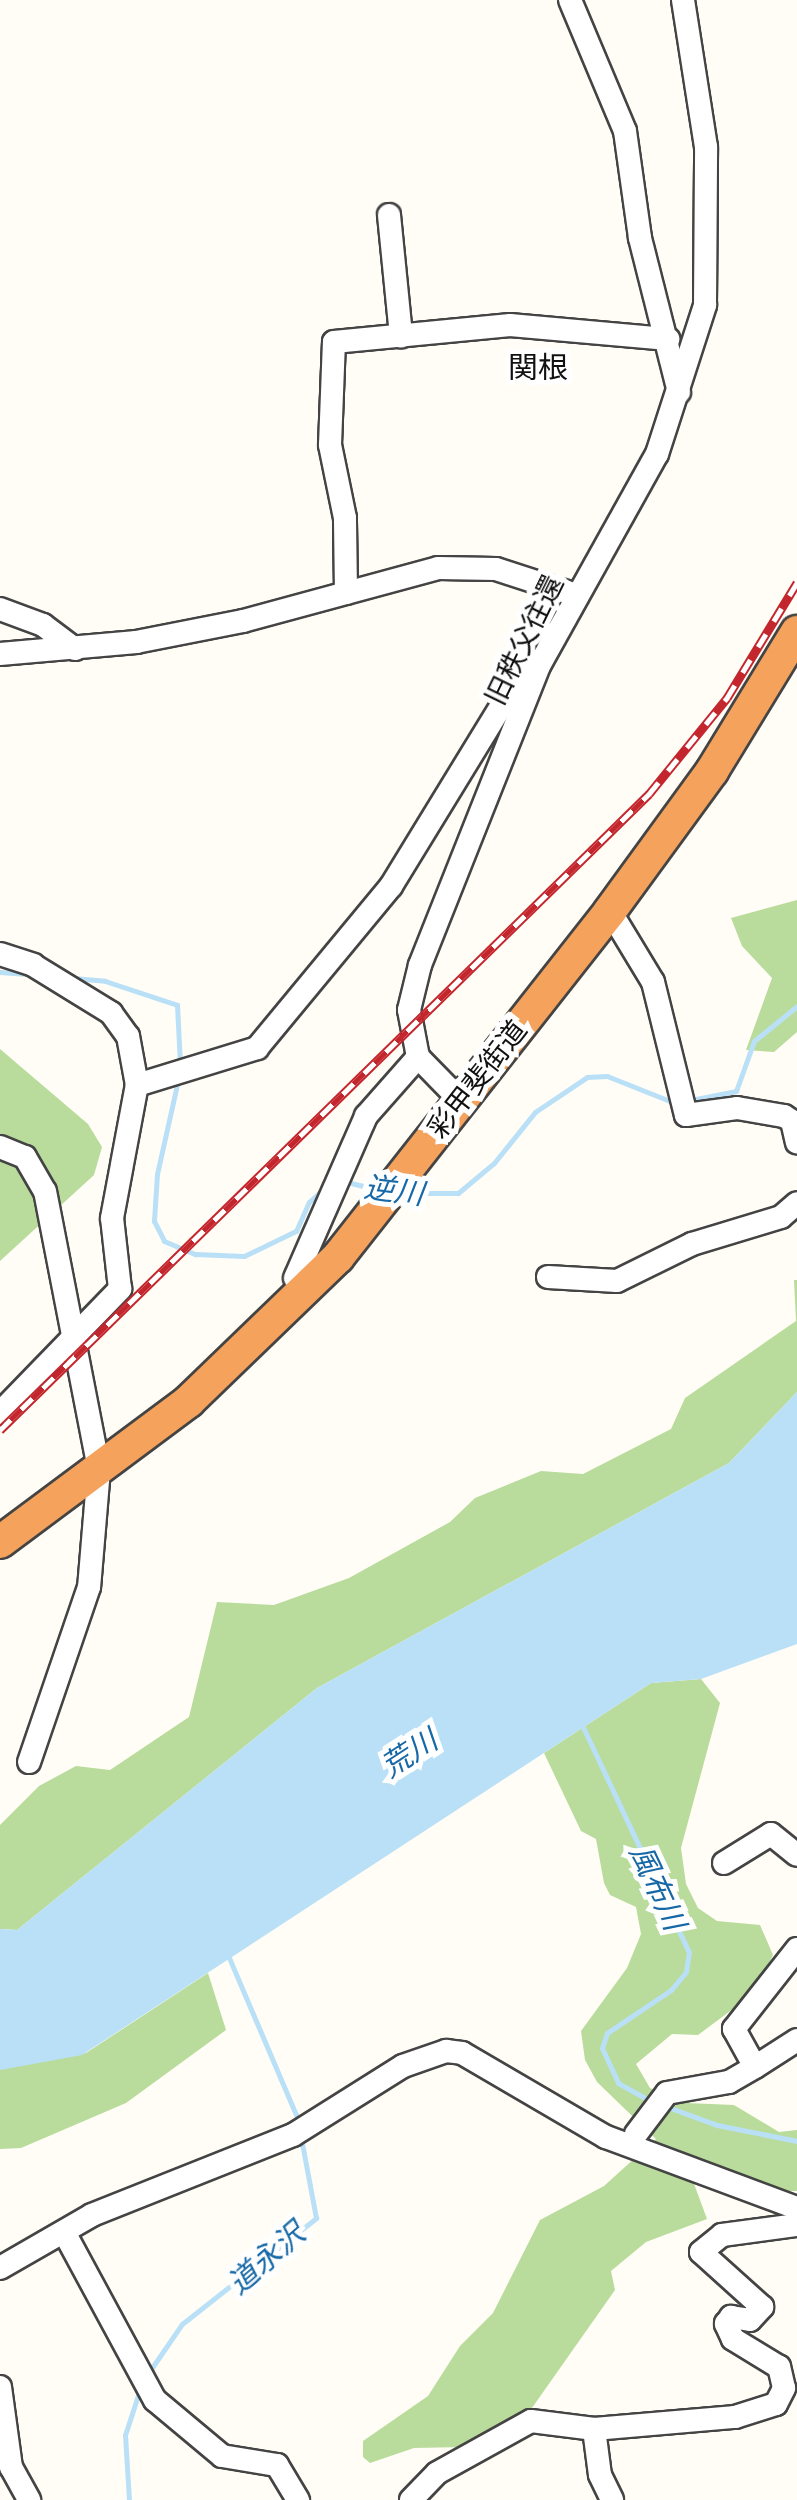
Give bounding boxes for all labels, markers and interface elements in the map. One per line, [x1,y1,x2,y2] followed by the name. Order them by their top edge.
[508,349,568,385] district label: 関根
[478,570,570,710] street label: 旧秩父往還
[421,1013,533,1145] street label: 彩甲斐街道
[362,1168,426,1212] water label: 逆川
[374,1722,444,1784] water label: 荒川
[623,1839,693,1935] water label: 風布川
[220,2215,312,2301] water label: 道永沢

